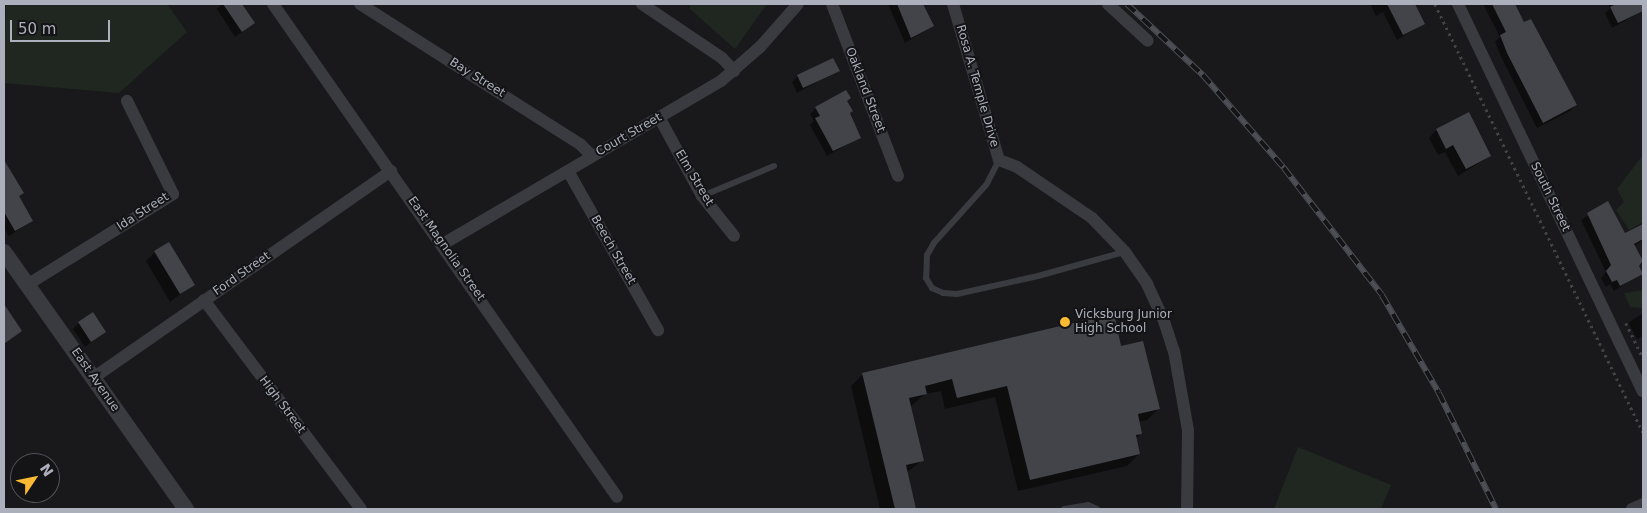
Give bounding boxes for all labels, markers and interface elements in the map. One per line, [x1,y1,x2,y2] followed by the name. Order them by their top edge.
[12,10,112,42] scale bar
[18,20,56,38] text: 50 m
[953,23,1001,149] street label: Rosa A. Temple Drive
[842,45,888,135] street label: Oakland Street
[446,55,508,101] street label: Bay Street
[594,110,664,160] street label: Court Street
[672,147,716,209] street label: Elm Street
[1527,160,1573,234] street label: South Street
[114,190,172,234] street label: Ida Street
[404,194,488,304] street label: East Magnolia Street
[587,213,639,287] street label: Beech Street
[211,249,273,299] street label: Ford Street
[1075,308,1172,336] place label: Vicksburg Junior High School
[1059,316,1071,328] marker: Vicksburg Junior High School
[68,345,122,415] street label: East Avenue
[256,374,308,436] street label: High Street
[10,453,60,503] north arrow
[37,461,57,480] text: N

